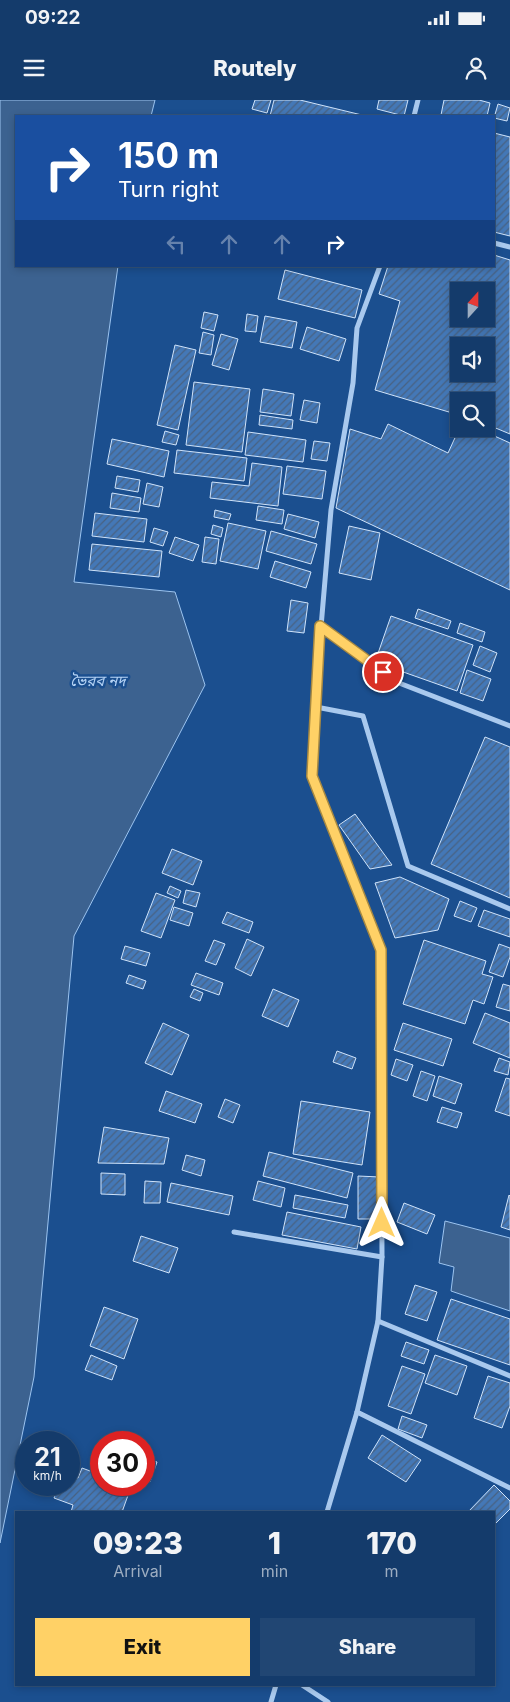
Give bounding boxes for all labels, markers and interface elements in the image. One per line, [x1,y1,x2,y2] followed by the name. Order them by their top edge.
[25,6,80,29] text: 09:22
[20,54,48,82] icon: menu
[462,54,490,82] icon: person
[213,55,297,81] text: Routely
[118,134,219,176] text: 150 m
[35,135,100,200] icon: right
[118,176,219,202] text: Turn right
[162,230,190,258] icon: left
[215,230,243,258] icon: ahead
[268,230,296,258] icon: ahead
[321,230,349,258] icon: right
[450,282,495,328] north arrow
[450,282,495,437] map controls
[450,337,495,382] button: sound
[450,392,495,437] button: search
[362,651,404,693] pin
[369,658,397,686] icon: arrive
[70,671,128,690] water label: ভৈরব নদ
[355,1196,407,1248] position arrow
[90,1431,155,1496] speed limit sign: 30
[34,1442,61,1472] text: 21
[33,1468,62,1483] text: km/h
[93,1525,183,1561] text: 09:23
[268,1525,281,1561] text: 1
[366,1525,417,1561] text: 170
[113,1561,162,1581] text: Arrival
[261,1561,288,1581] text: min
[385,1561,399,1581] text: m
[35,1618,250,1676] button: Exit
[260,1618,475,1676] button: Share

